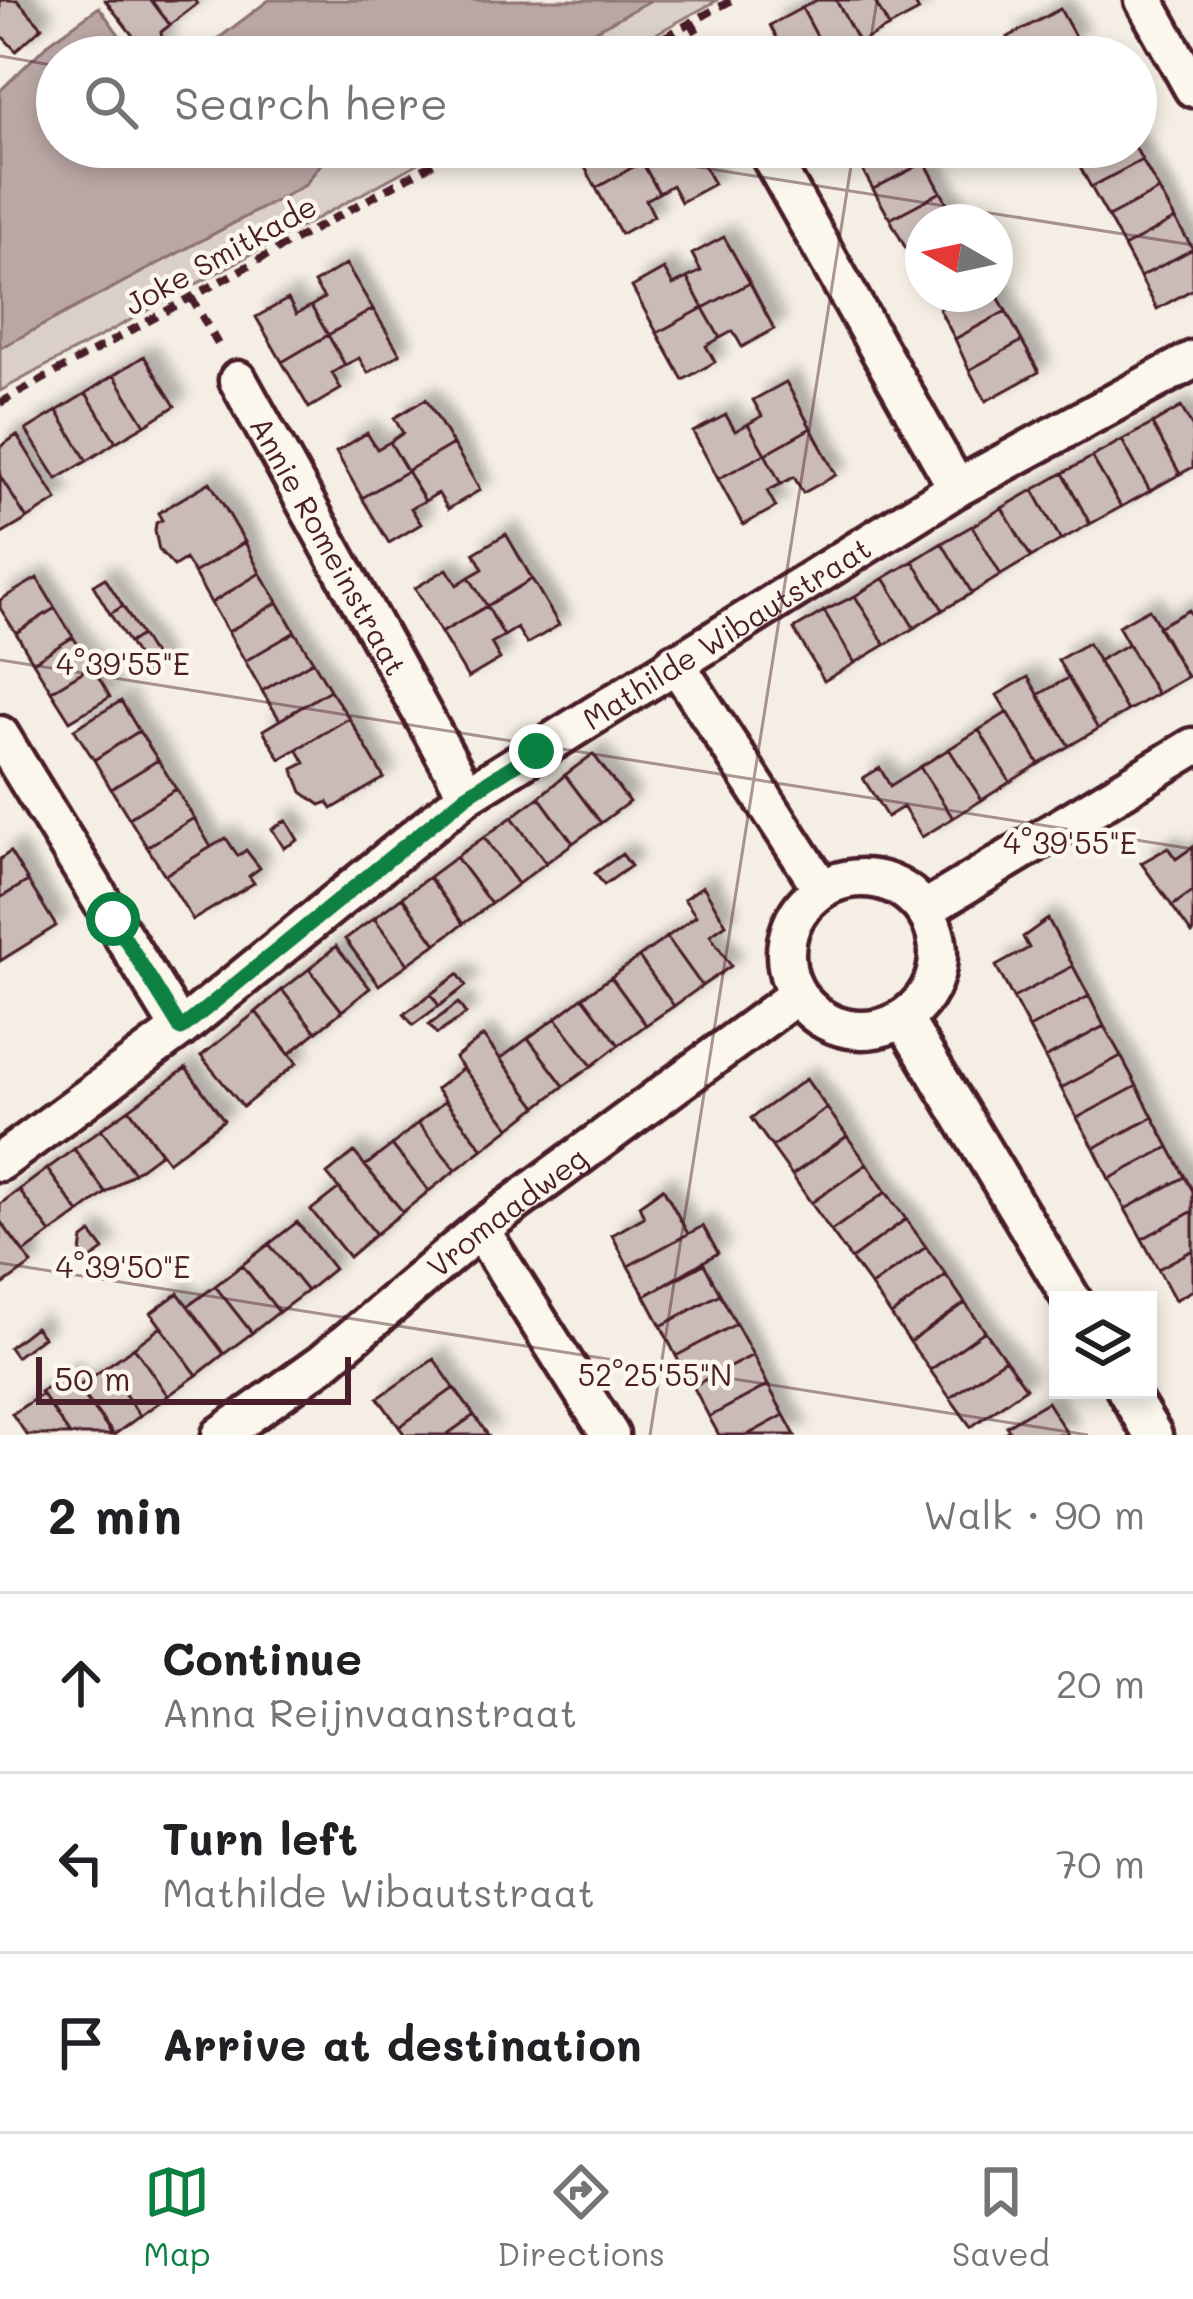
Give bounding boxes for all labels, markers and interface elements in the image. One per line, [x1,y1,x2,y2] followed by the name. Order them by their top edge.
[36,36,1157,168] search box
[78,69,144,135] icon: search
[174,73,448,131] text: Search here
[117,185,323,323] street label: Joke Smitkade
[905,204,1013,312] north arrow
[242,409,417,682] street label: Annie Romeinstraat
[574,527,878,738] street label: Mathilde Wibautstraat
[56,643,190,683] text: 4°39'55"E
[509,724,563,778] route end
[1003,822,1137,862] text: 4°39'55"E
[86,892,140,946] route start
[418,1137,595,1286] street label: Vromaadweg
[56,1246,190,1286] text: 4°39'50"E
[1049,1291,1157,1399] map controls
[1049,1291,1157,1399] button: layers
[36,1351,351,1404] scale bar
[578,1354,732,1394] text: 52°25'55"N
[54,1356,130,1399] text: 50 m
[48,1480,182,1547] text: 2 min
[923,1488,1145,1539] text: Walk · 90 m
[162,1628,362,1686] text: Continue
[48,1650,114,1716] icon: ahead
[1056,1657,1145,1708] text: 20 m
[162,1686,577,1737] text: Anna Reijnvaanstraat
[162,1808,358,1866] text: Turn left
[48,1830,114,1896] icon: left
[1056,1837,1145,1888] text: 70 m
[162,1866,595,1917] text: Mathilde Wibautstraat
[48,2010,114,2076] icon: arrive
[162,2014,642,2072] text: Arrive at destination
[143,2159,211,2274] tab: Map
[497,2159,665,2274] tab: Directions
[952,2159,1050,2274] tab: Saved

